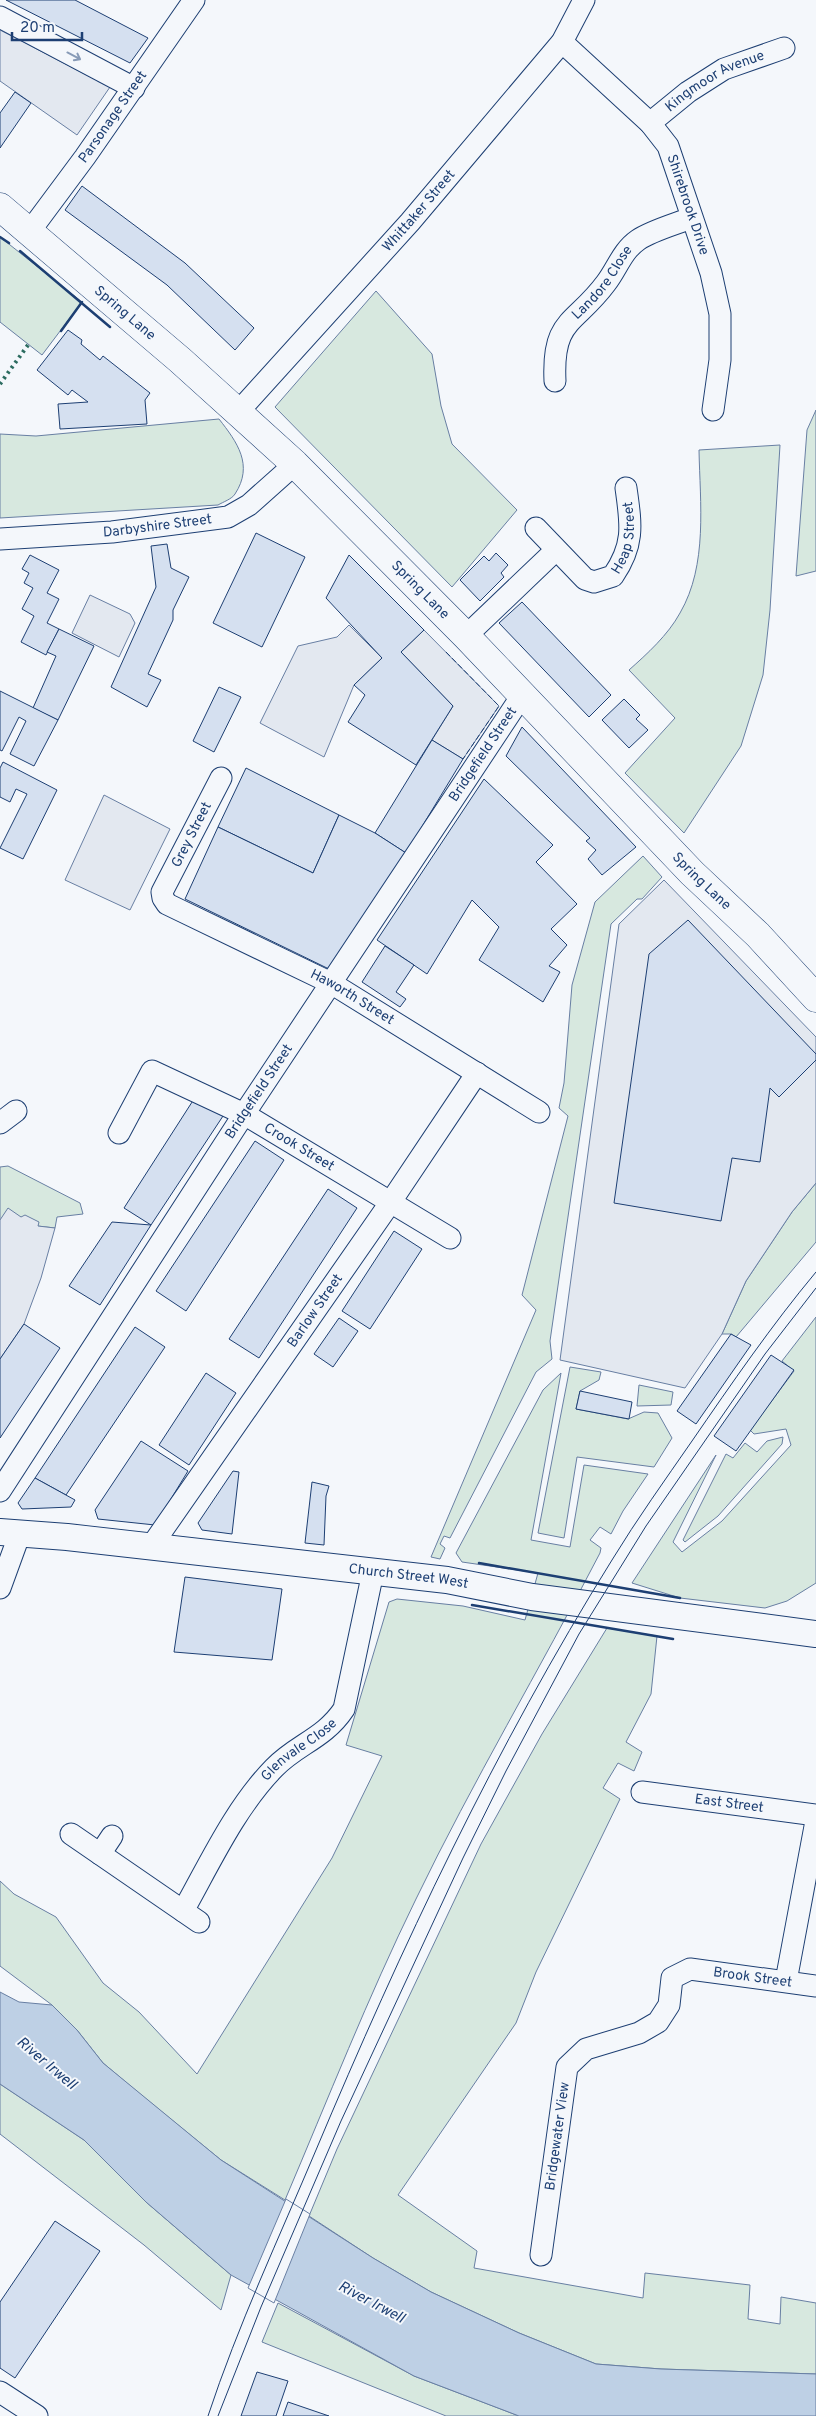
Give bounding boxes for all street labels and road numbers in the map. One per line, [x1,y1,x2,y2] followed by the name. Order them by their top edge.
[662,47,767,116] street label: Kingmoor Avenue
[75,68,151,166] street label: Parsonage Street
[663,152,713,257] street label: Shirebrook Drive
[379,166,459,255] street label: Whittaker Street
[568,242,636,323] street label: Landore Close
[91,282,159,344] street label: Spring Lane
[608,501,638,577] street label: Heap Street
[102,511,213,541] street label: Darbyshire Street
[388,557,453,623] street label: Spring Lane
[445,704,521,805] street label: Bridgefield Street
[168,799,216,871] street label: Grey Street
[669,849,735,914] street label: Spring Lane
[307,966,397,1029] street label: Haworth Street
[222,1041,297,1142] street label: Bridgefield Street
[261,1119,337,1175] street label: Crook Street
[284,1271,346,1351] street label: Barlow Street
[348,1560,470,1593] street label: Church Street West
[257,1715,341,1785] street label: Glenvale Close
[694,1791,765,1817] street label: East Street
[712,1964,793,1991] street label: Brook Street
[542,2081,573,2191] street label: Bridgewater View

